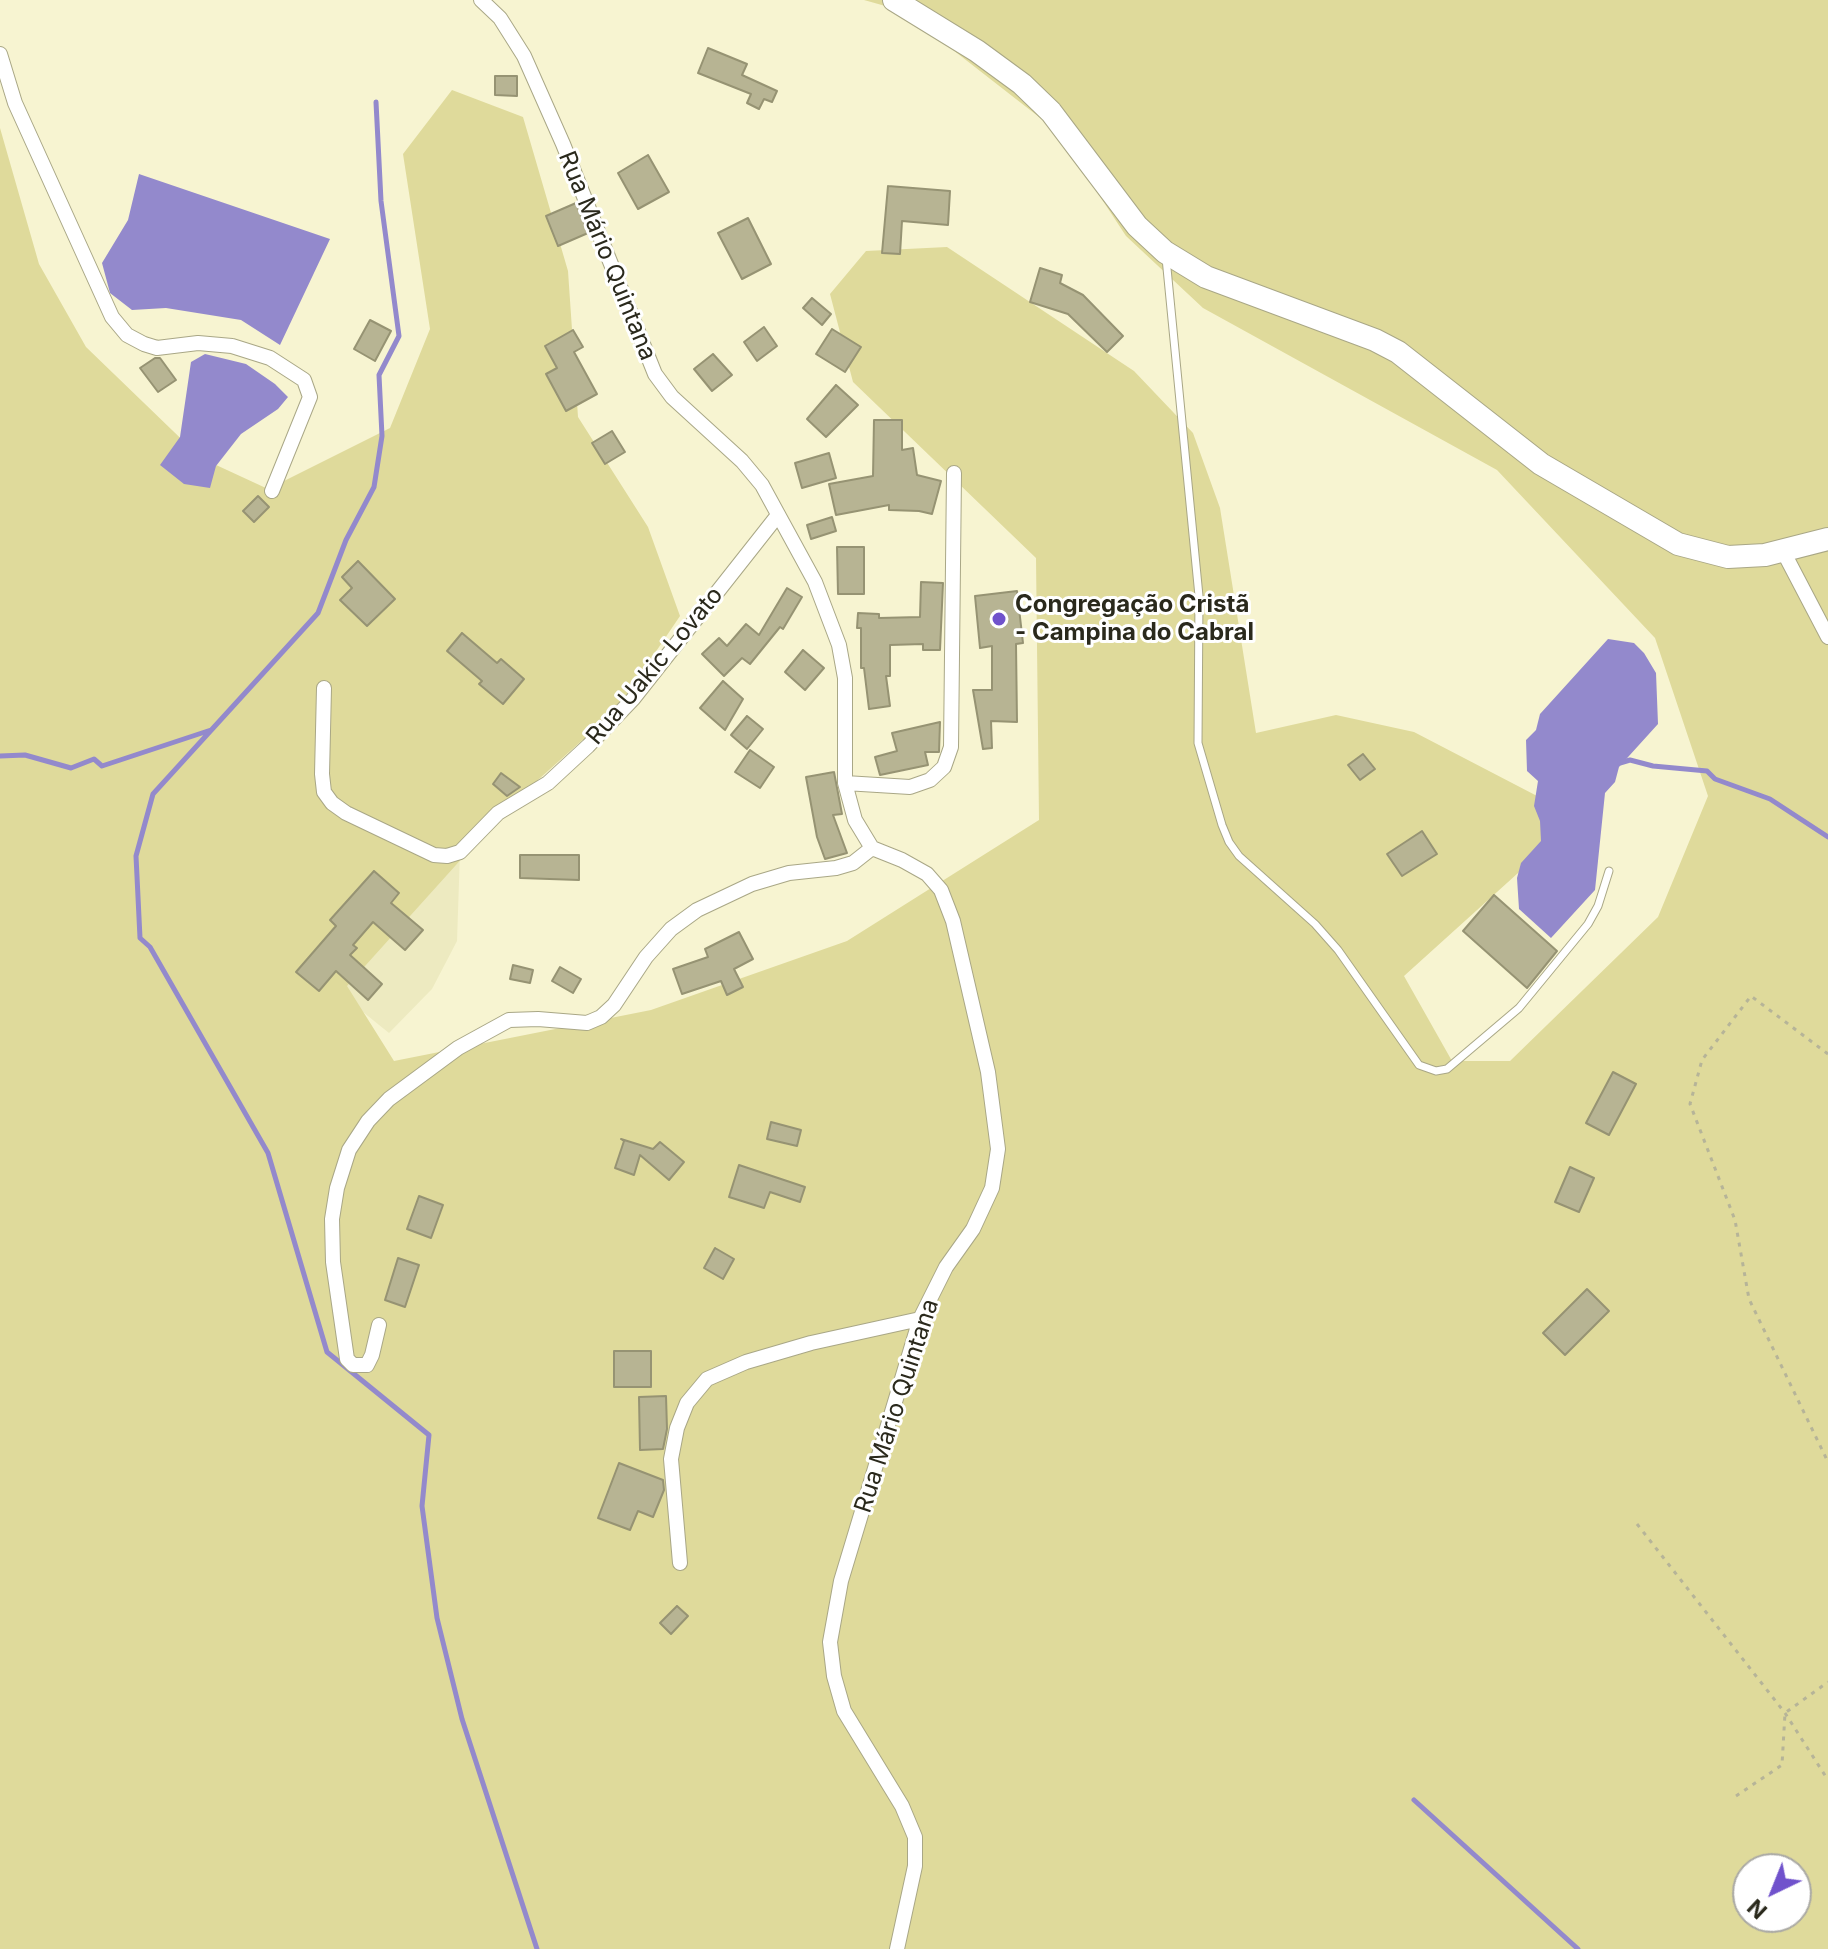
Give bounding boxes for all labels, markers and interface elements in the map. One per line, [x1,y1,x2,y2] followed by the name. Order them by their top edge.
[552,147,662,365] street label: Rua Mário Quintana
[581,581,729,751] street label: Rua Uakic Lovato
[1015,591,1254,647] place label: Congregação Cristã - Campina do Cabral
[990,610,1008,628] marker: Congregação Cristã - Campina do Cabral
[849,1295,945,1517] street label: Rua Mário Quintana
[1732,1853,1812,1933] north arrow
[1742,1894,1772,1924] text: N

